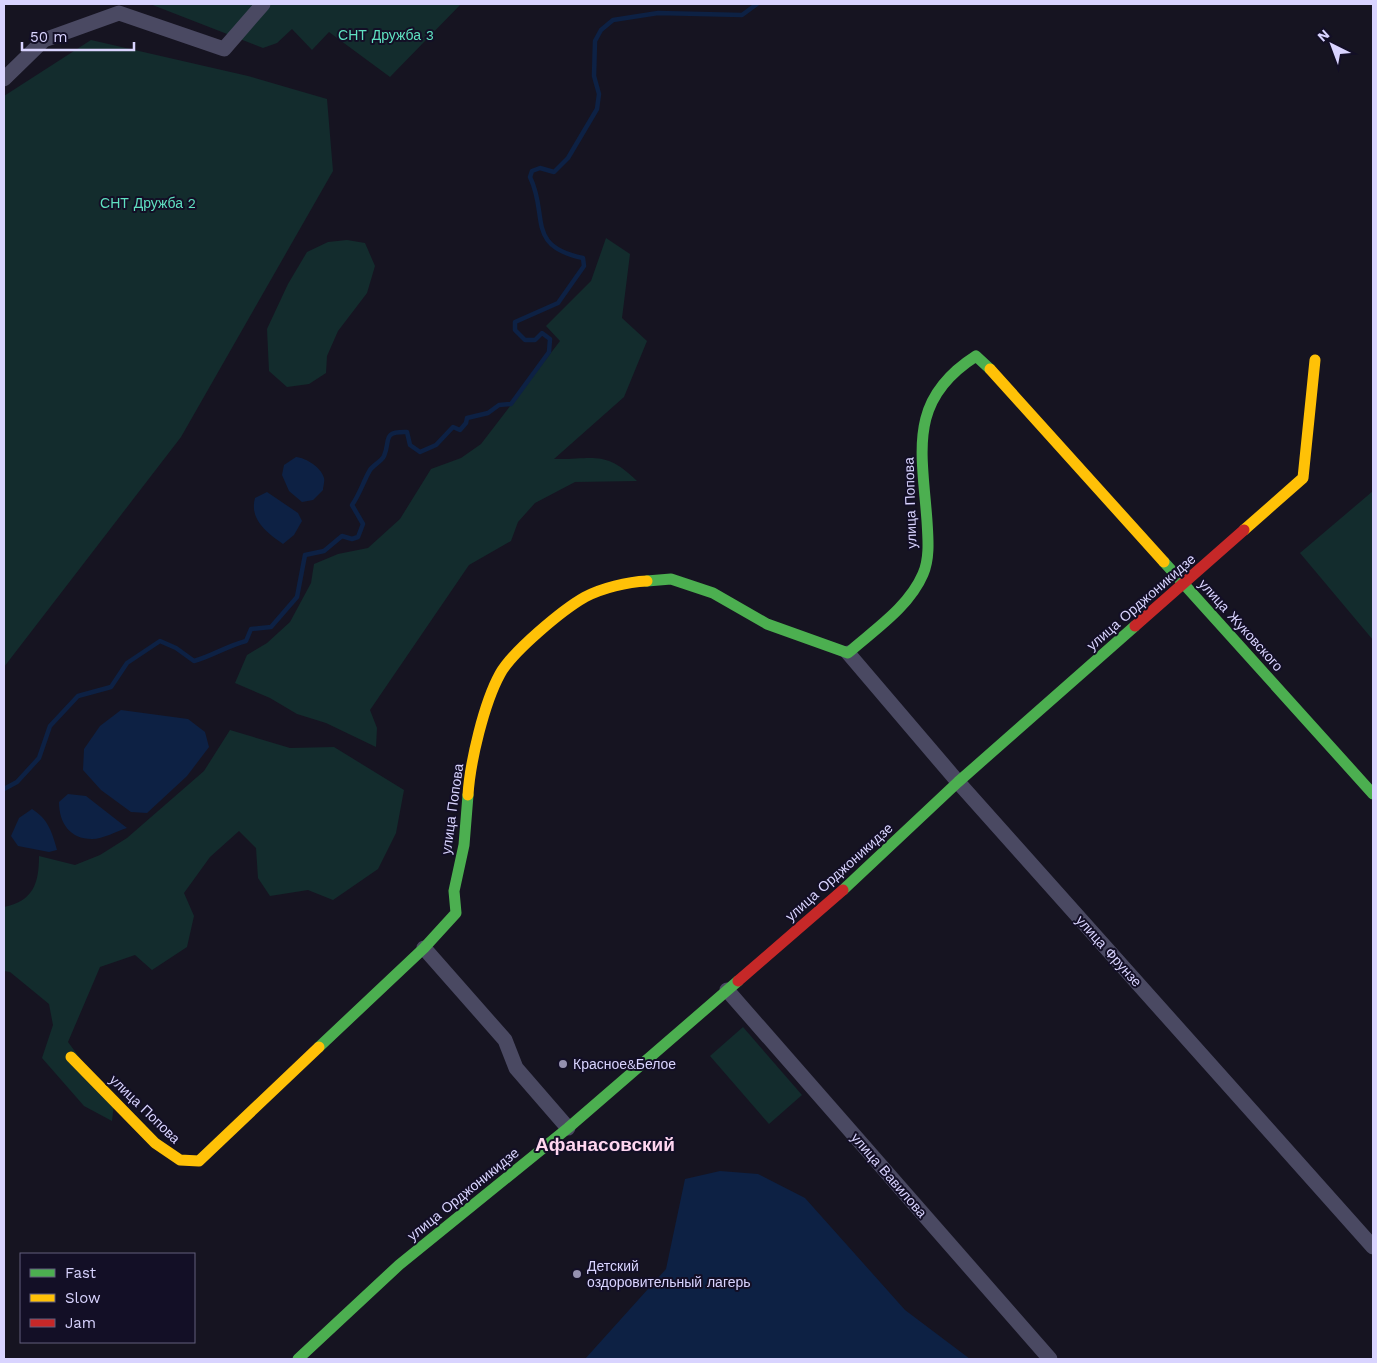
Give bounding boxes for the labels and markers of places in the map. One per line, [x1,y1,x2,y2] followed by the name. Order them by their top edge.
[573,1056,676,1072] place label: Красное&Белое
[557,1058,569,1070] marker: Красное&Белое
[587,1258,751,1290] place label: Детский оздоровительный лагерь
[571,1268,583,1280] marker: Детский оздоровительный лагерь

